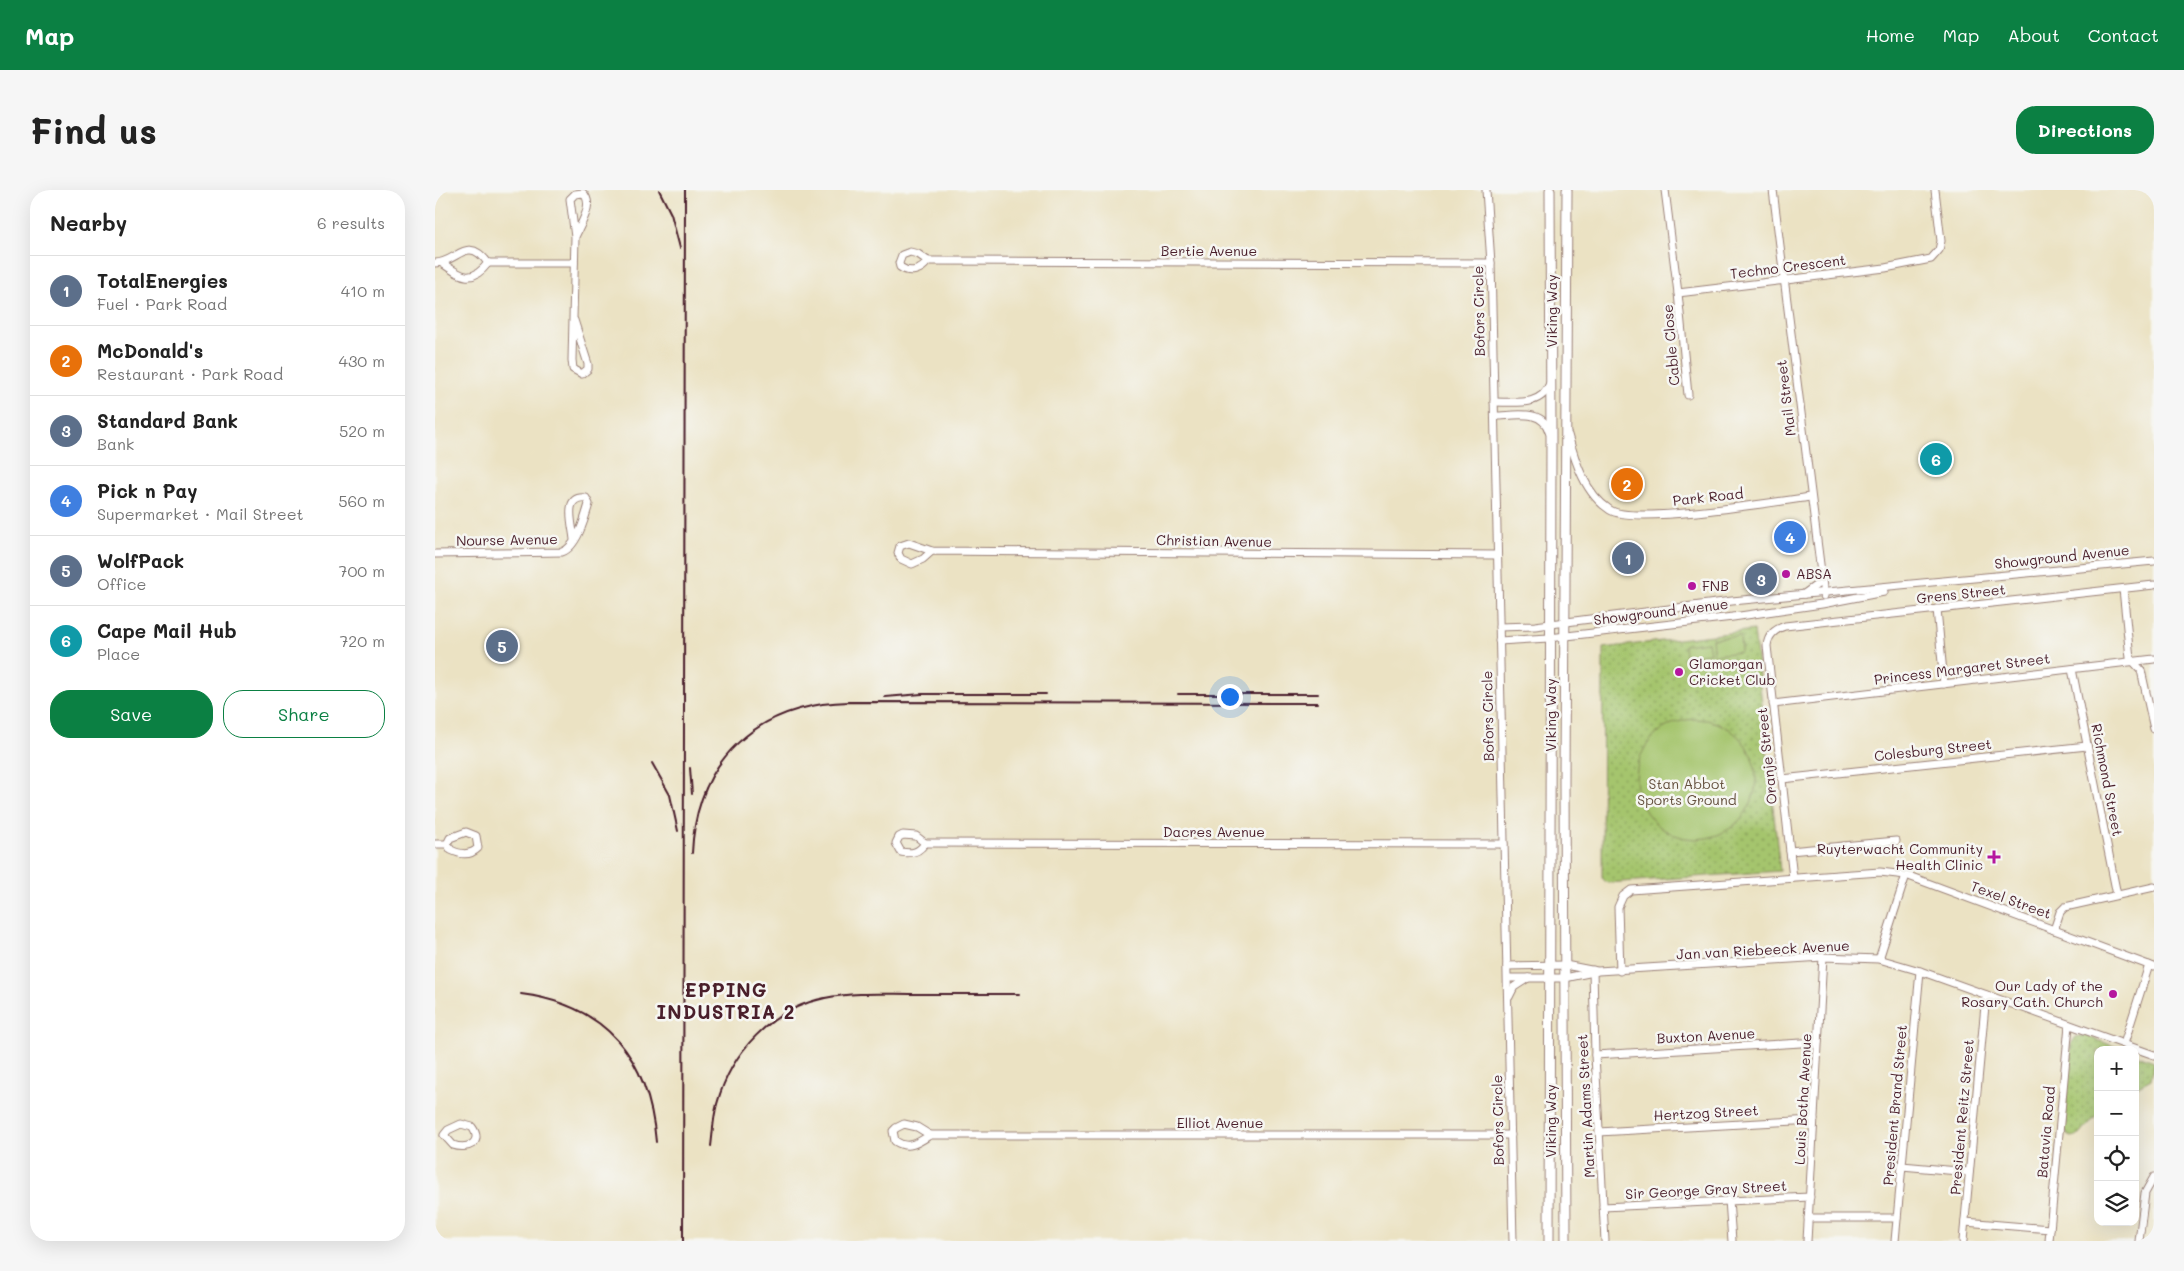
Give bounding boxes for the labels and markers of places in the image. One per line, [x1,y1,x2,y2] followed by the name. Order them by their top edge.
[1920,440,1952,478] pin: 6
[1611,465,1643,503] pin: 2
[1774,518,1806,556] pin: 4
[1612,539,1644,577] pin: 1
[1745,560,1777,598] pin: 3
[1796,564,1832,583] place label: ABSA
[1780,568,1792,580] marker: ABSA
[1702,576,1729,595] place label: FNB
[1686,580,1698,592] marker: FNB
[486,627,518,665] pin: 5
[1689,654,1775,689] place label: Glamorgan Cricket Club
[1673,666,1685,678] marker: Glamorgan Cricket Club
[1817,839,1983,874] place label: Ruyterwacht Community Health Clinic
[1987,850,2001,864] marker: Ruyterwacht Community Health Clinic
[1961,976,2103,1011] place label: Our Lady of the Rosary Cath. Church
[2107,988,2119,1000] marker: Our Lady of the Rosary Cath. Church

